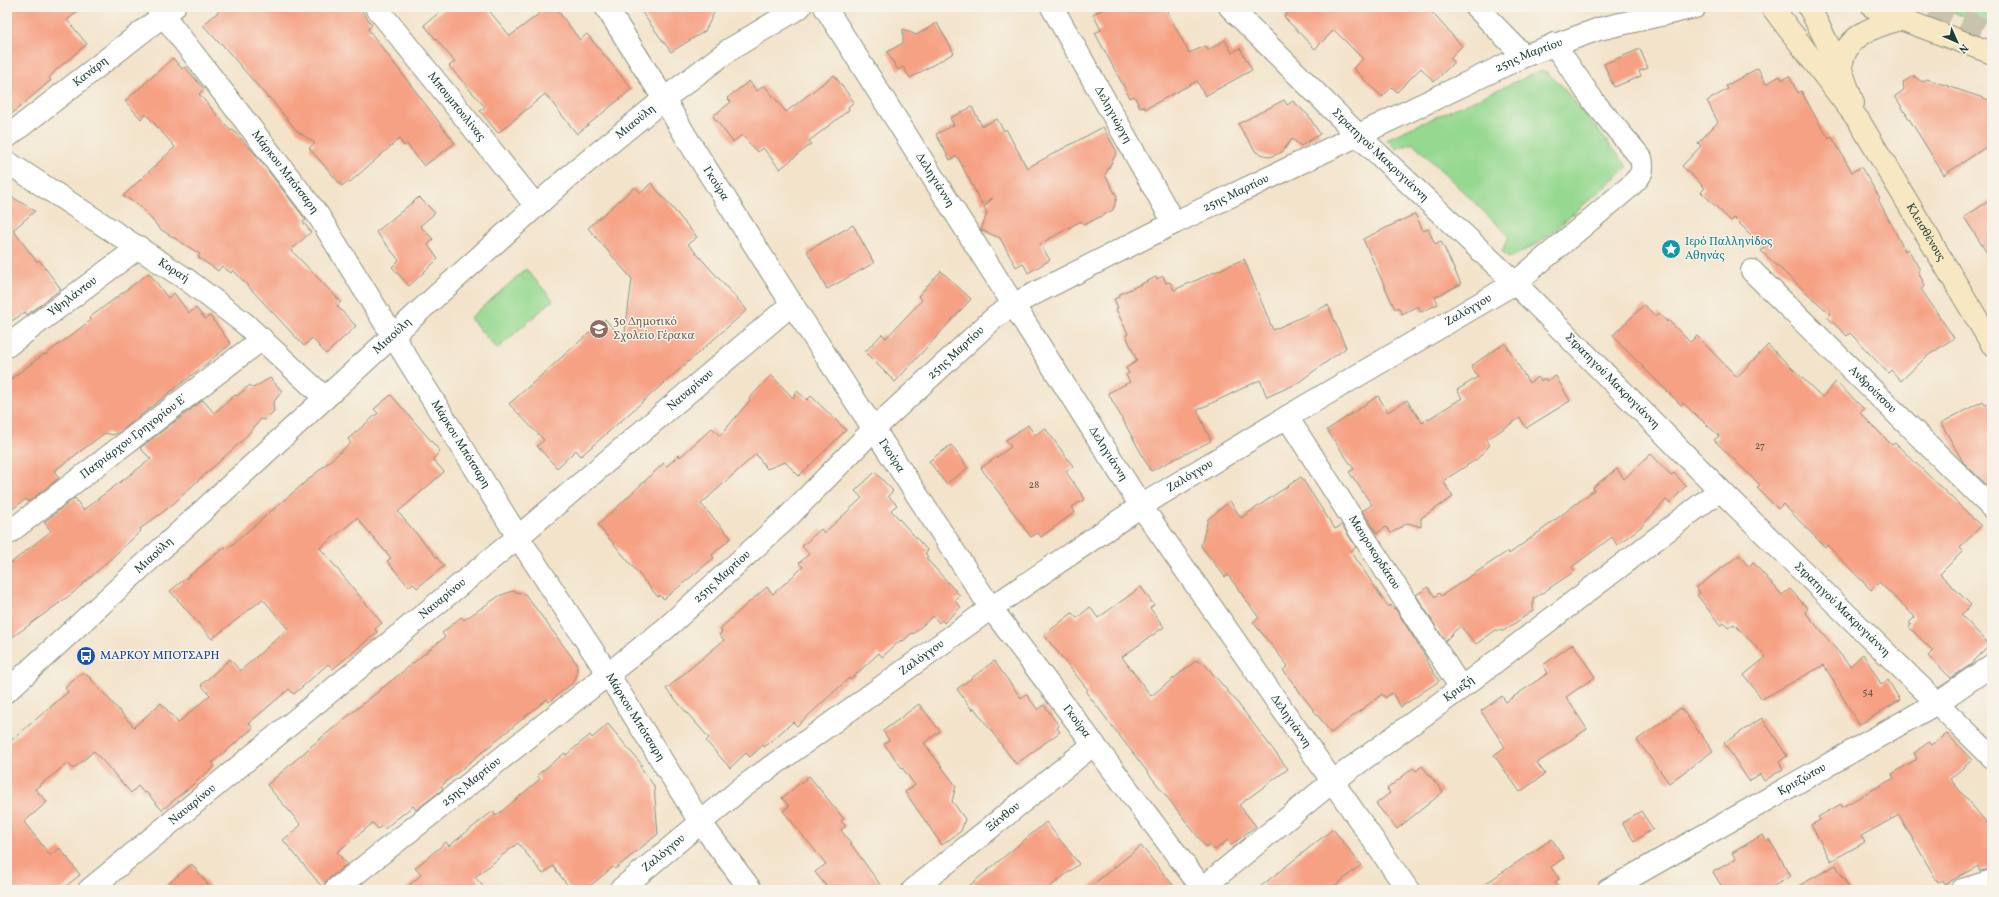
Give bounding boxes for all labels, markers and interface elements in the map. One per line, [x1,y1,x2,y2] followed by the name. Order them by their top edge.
[1937,22,1977,62] north arrow
[1493,35,1565,77] street label: 25ης Μαρτίου
[1955,40,1971,56] text: N
[70,53,112,91] street label: Κανάρη
[424,69,489,145] street label: Μπουμπουλίνας
[1090,83,1136,147] street label: Δεληγιώργη
[612,101,659,143] street label: Μιαούλη
[1328,105,1432,206] street label: Στρατηγού Μακρυγιάννη
[248,127,322,217] street label: Μάρκου Μπότσαρη
[911,150,958,211] street label: Δεληγιάννη
[699,163,733,204] street label: Γκούρα
[1200,171,1272,216] street label: 25ης Μαρτίου
[1902,200,1949,264] street label: Κλεισθένους
[1685,234,1772,264] place label: Ιερό Παλληνίδος Αθηνάς
[1660,238,1682,260] place icon: Ιερό Παλληνίδος Αθηνάς
[155,255,192,287] street label: Κοραή
[45,273,101,321] street label: Υψηλάντου
[1442,290,1495,330] street label: Ζαλόγγου
[370,314,415,358] street label: Μιαούλη
[613,314,695,344] place label: 3ο Δημοτικό Σχολείο Γέρακα
[588,318,610,340] school or university icon: 3ο Δημοτικό Σχολείο Γέρακα
[924,323,988,383] street label: 25ης Μαρτίου
[1561,330,1663,433] street label: Στρατηγού Μακρυγιάννη
[1845,363,1900,417] street label: Ανδρούτσου
[664,366,717,415] street label: Ναυαρίνου
[77,391,191,483] street label: Πατριάρχου Γρηγορίου Ε΄
[427,397,494,492] street label: Μάρκου Μπότσαρη
[1085,424,1131,484] street label: Δεληγιάννη
[874,436,909,476] street label: Γκούρα
[1755,439,1765,453] house number: 27
[1164,456,1216,496] street label: Ζαλόγγου
[1029,478,1039,492] house number: 28
[1344,512,1404,593] street label: Μαυροκορδάτου
[131,534,177,577] street label: Μιαούλη
[690,547,754,607] street label: 25ης Μαρτίου
[1790,559,1894,661] street label: Στρατηγού Μακρυγιάννη
[416,575,470,623] street label: Ναυαρίνου
[896,636,948,680] street label: Ζαλόγγου
[75,645,97,667] bus stop icon: ΜΑΡΚΟΥ ΜΠΟΤΣΑΡΗ
[100,648,220,664] place label: ΜΑΡΚΟΥ ΜΠΟΤΣΑΡΗ
[601,670,668,765] street label: Μάρκου Μπότσαρη
[1440,672,1478,706] street label: Κριεζή
[1863,685,1873,699] house number: 54
[1267,692,1315,751] street label: Δεληγιάννη
[1059,702,1094,742] street label: Γκούρα
[438,753,505,811] street label: 25ης Μαρτίου
[1775,760,1829,800] street label: Κριεζώτου
[166,781,220,829] street label: Ναυαρίνου
[983,799,1024,836] street label: Ξάνθου
[639,831,689,876] street label: Ζαλόγγου

